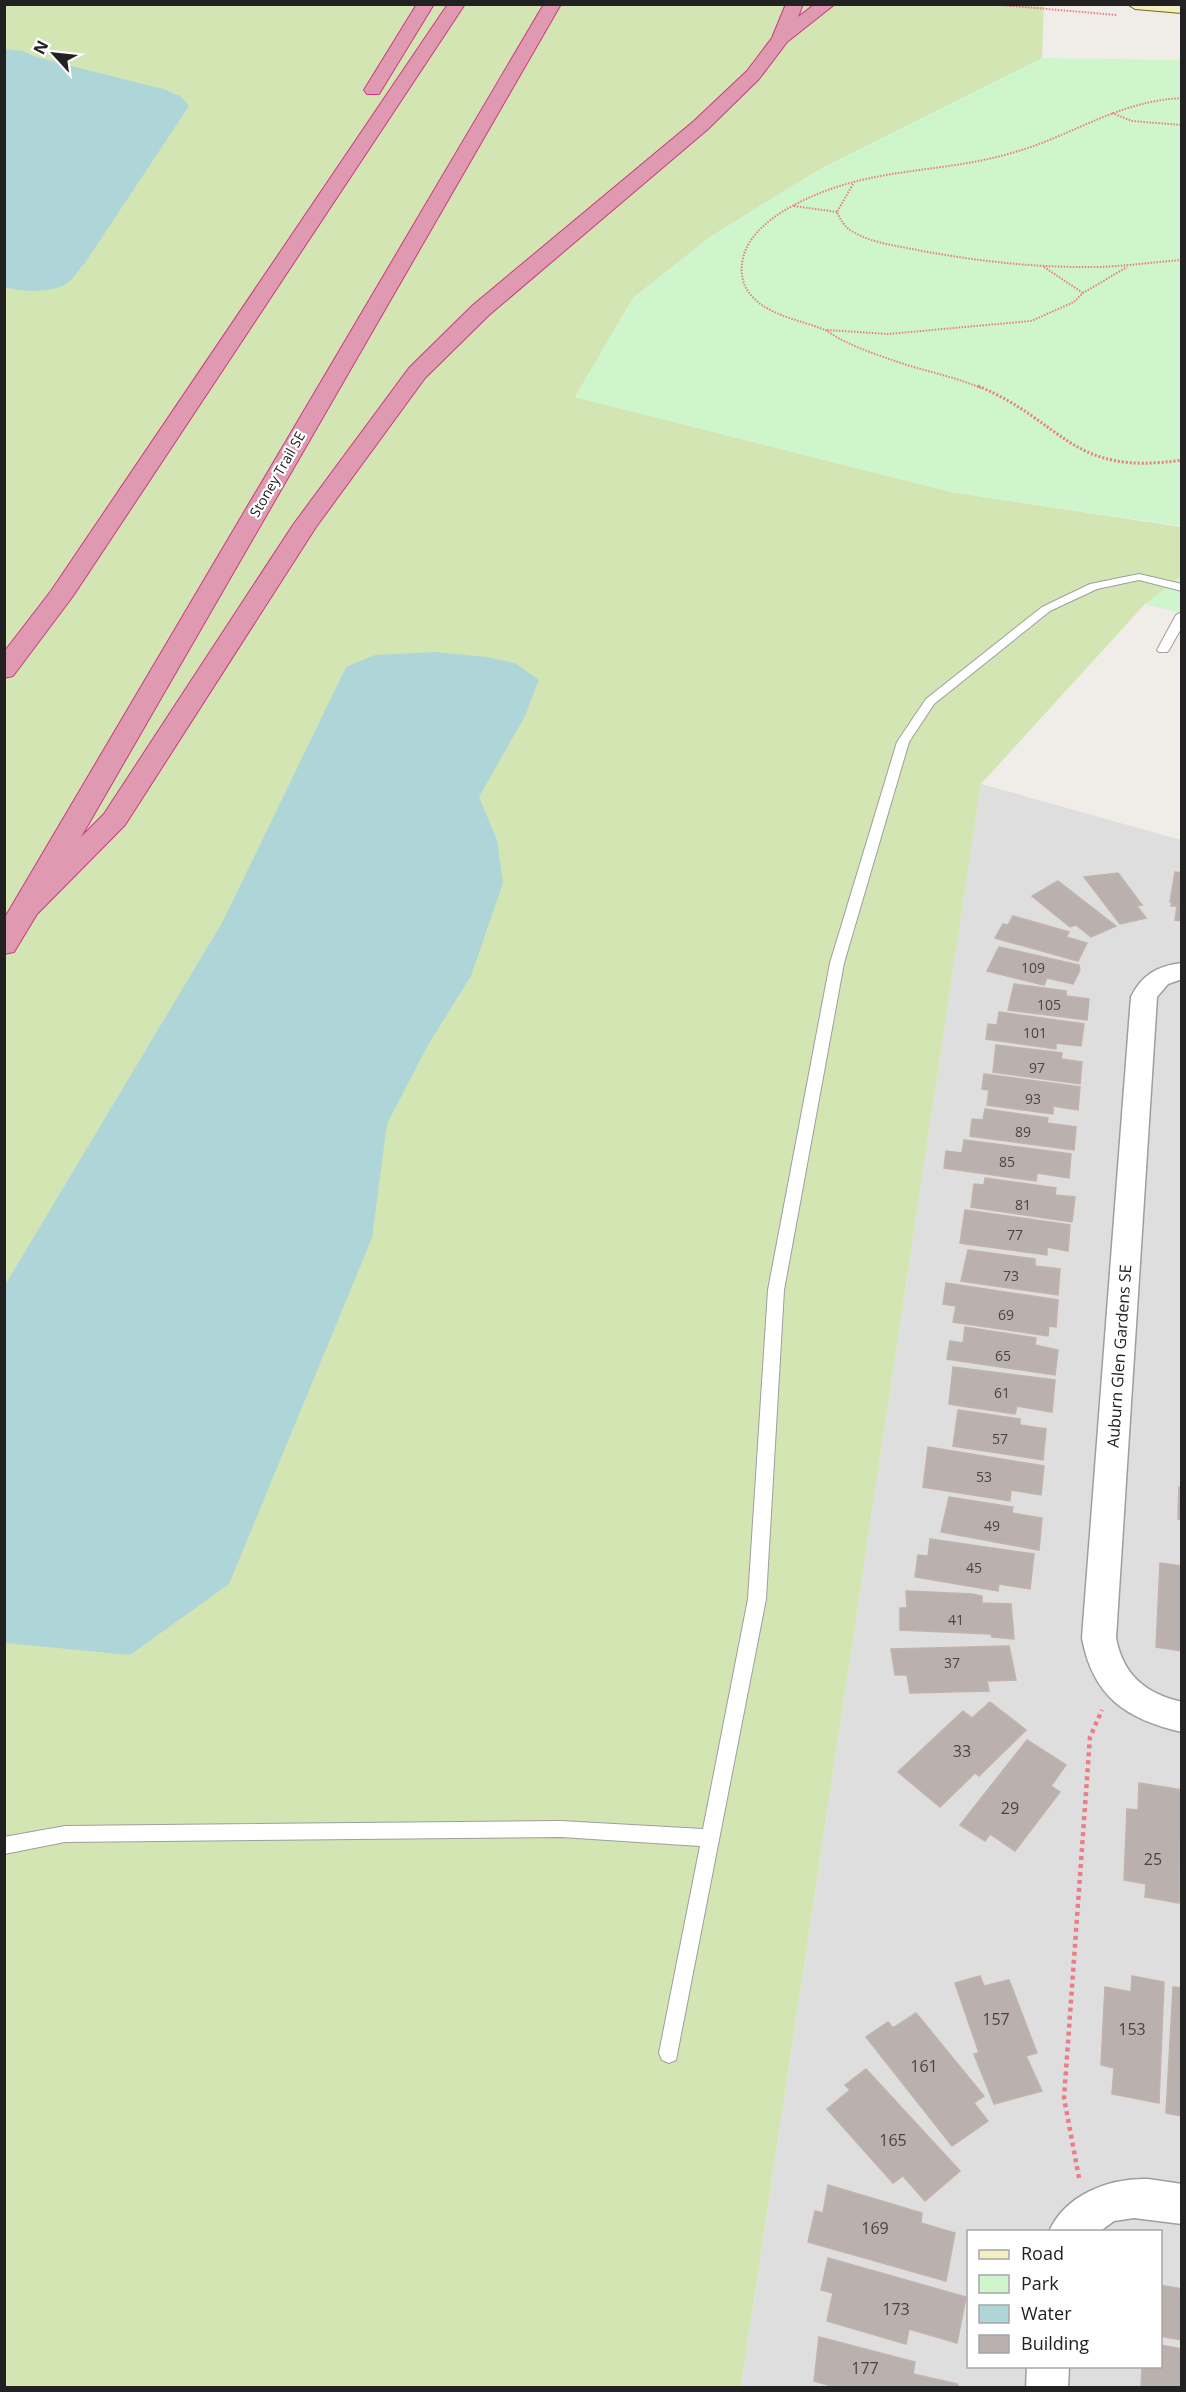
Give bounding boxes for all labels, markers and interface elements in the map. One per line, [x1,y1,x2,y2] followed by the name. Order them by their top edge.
[24,24,84,84] north arrow
[28,36,53,58] text: N
[245,428,309,520] street label: Stoney Trail SE
[1021,958,1045,977] house number: 109
[1037,995,1061,1014] house number: 105
[1023,1023,1047,1042] house number: 101
[1029,1058,1045,1077] house number: 97
[1025,1089,1041,1108] house number: 93
[1015,1122,1031,1141] house number: 89
[999,1152,1015,1171] house number: 85
[1015,1195,1031,1214] house number: 81
[1007,1225,1023,1244] house number: 77
[1102,1264,1136,1448] street label: Auburn Glen Gardens SE
[1003,1266,1019,1285] house number: 73
[998,1305,1014,1324] house number: 69
[995,1346,1011,1365] house number: 65
[994,1383,1010,1402] house number: 61
[992,1429,1008,1448] house number: 57
[976,1467,992,1486] house number: 53
[984,1516,1000,1535] house number: 49
[966,1558,982,1577] house number: 45
[948,1610,964,1629] house number: 41
[944,1653,960,1672] house number: 37
[953,1740,971,1762] house number: 33
[1001,1797,1019,1819] house number: 29
[1144,1848,1162,1870] house number: 25
[982,2008,1010,2030] house number: 157
[1118,2018,1146,2040] house number: 153
[910,2055,938,2077] house number: 161
[879,2129,907,2151] house number: 165
[861,2217,889,2239] house number: 169
[967,2230,1162,2368] legend
[1021,2241,1064,2265] text: Road
[1021,2271,1059,2295] text: Park
[882,2298,910,2320] house number: 173
[1021,2301,1072,2325] text: Water
[1021,2331,1089,2355] text: Building
[851,2357,879,2379] house number: 177

